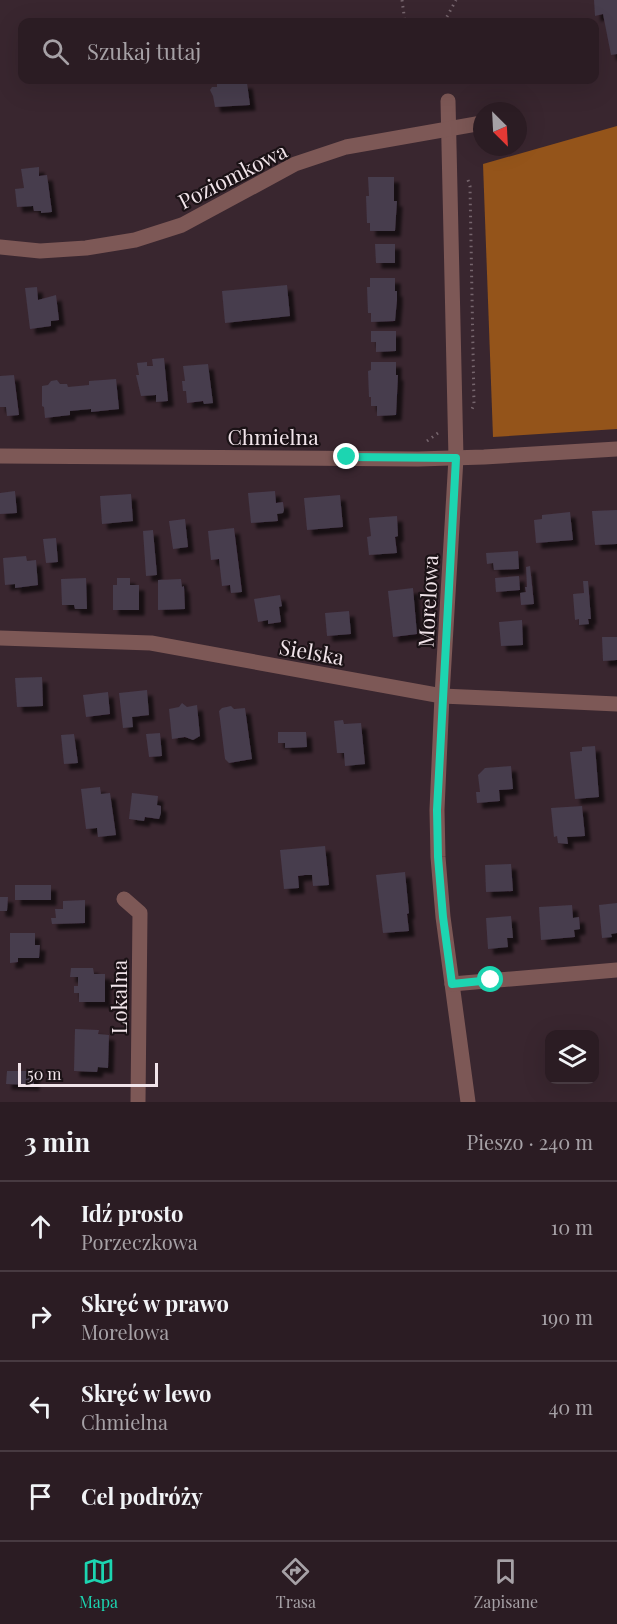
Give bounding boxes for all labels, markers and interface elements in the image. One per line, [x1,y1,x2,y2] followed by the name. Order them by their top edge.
[18,18,599,84] search box
[39,35,72,68] icon: search
[87,36,201,66] text: Szukaj tutaj
[473,102,527,156] north arrow
[173,135,292,214] street label: Poziomkowa
[227,422,319,450] street label: Chmielna
[333,443,359,469] route end
[411,553,443,648] street label: Morelowa
[277,632,347,671] street label: Sielska
[104,959,132,1034] street label: Lokalna
[477,966,503,992] route start
[545,1030,599,1084] map controls
[545,1030,599,1084] button: layers
[18,1060,158,1088] scale bar
[27,1063,61,1084] text: 50 m
[24,1124,90,1159] text: 3 min
[466,1128,593,1155] text: Pieszo · 240 m
[81,1198,183,1228] text: Idź prosto
[24,1210,57,1243] icon: ahead
[551,1213,593,1240] text: 10 m
[81,1228,198,1255] text: Porzeczkowa
[81,1288,229,1318] text: Skręć w prawo
[24,1300,57,1333] icon: right
[541,1303,593,1330] text: 190 m
[81,1318,169,1345] text: Morelowa
[81,1378,212,1408] text: Skręć w lewo
[24,1390,57,1423] icon: left
[548,1393,593,1420] text: 40 m
[81,1408,168,1435] text: Chmielna
[24,1480,57,1513] icon: arrive
[81,1481,203,1511] text: Cel podróży
[79,1555,118,1612] tab: Mapa
[276,1555,316,1612] tab: Trasa
[474,1555,538,1612] tab: Zapisane

